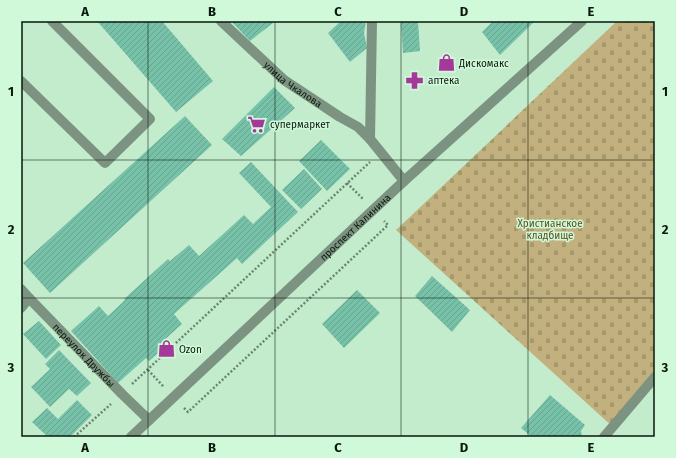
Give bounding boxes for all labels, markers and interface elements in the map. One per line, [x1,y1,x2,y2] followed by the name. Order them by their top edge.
[80,4,89,19] text: A
[208,4,216,19] text: B
[334,4,342,19] text: C
[460,4,469,19] text: D
[588,4,595,19] text: E
[436,53,456,73] shop icon: Дискомакс
[458,58,509,70] place label: Дискомакс
[261,59,324,110] street label: улица Чкалова
[405,70,425,90] pharmacy icon: аптека
[428,75,460,87] place label: аптека
[8,84,14,99] text: 1
[662,84,668,99] text: 1
[247,114,267,134] supermarket icon: супермаркет
[270,119,330,131] place label: супермаркет
[318,192,394,264] street label: проспект Калинина
[517,218,583,242] park label: Христианское кладбище
[8,222,15,237] text: 2
[662,222,669,237] text: 2
[50,321,117,390] street label: переулок Дружбы
[156,339,176,359] shop icon: Ozon
[179,344,202,356] place label: Ozon
[7,360,15,375] text: 3
[661,360,669,375] text: 3
[80,440,89,455] text: A
[208,440,216,455] text: B
[334,440,342,455] text: C
[460,440,469,455] text: D
[588,440,595,455] text: E

